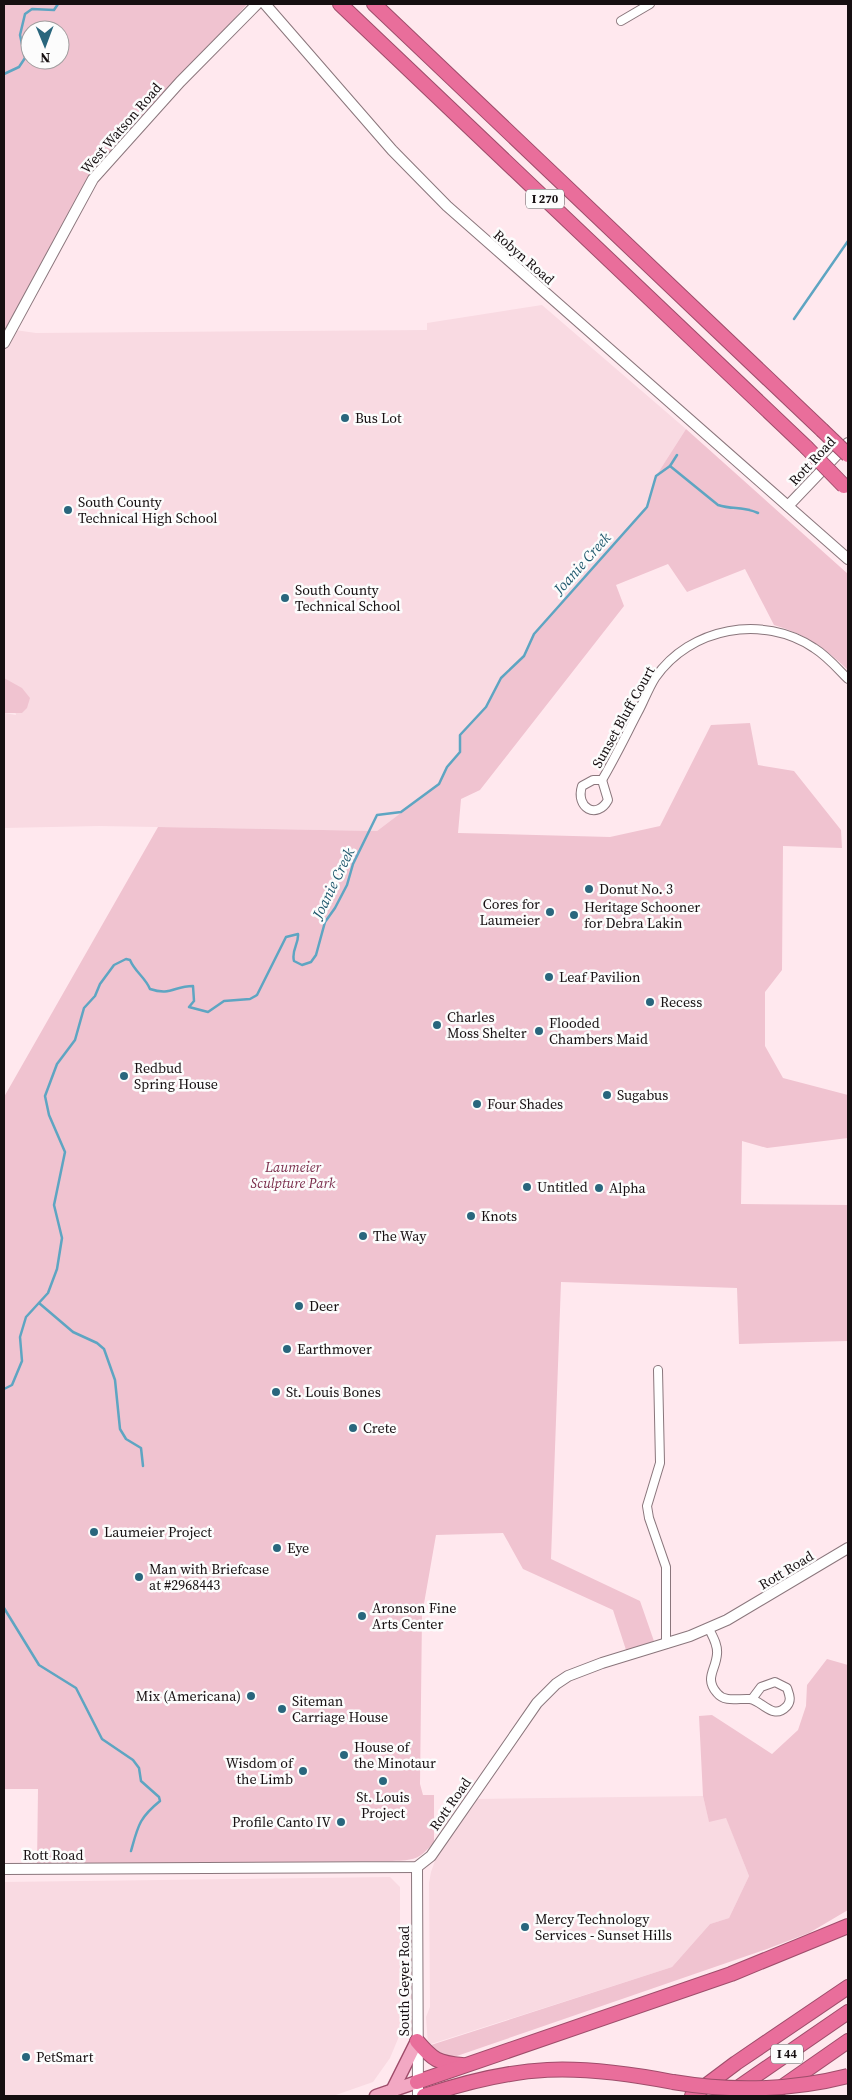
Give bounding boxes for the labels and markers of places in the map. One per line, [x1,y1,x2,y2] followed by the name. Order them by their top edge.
[355,408,402,428] place label: Bus Lot
[339,412,351,424] marker: Bus Lot
[78,492,217,528] place label: South County Technical High School
[62,504,74,516] marker: South County Technical High School
[295,580,400,616] place label: South County Technical School
[279,592,291,604] marker: South County Technical School
[599,879,673,899] place label: Donut No. 3
[583,883,595,895] marker: Donut No. 3
[479,894,540,930] place label: Cores for Laumeier
[584,897,700,933] place label: Heritage Schooner for Debra Lakin
[544,906,556,918] marker: Cores for Laumeier
[568,909,580,921] marker: Heritage Schooner for Debra Lakin
[559,967,641,987] place label: Leaf Pavilion
[543,971,555,983] marker: Leaf Pavilion
[660,992,702,1012] place label: Recess
[644,996,656,1008] marker: Recess
[447,1007,527,1043] place label: Charles Moss Shelter
[549,1013,648,1049] place label: Flooded Chambers Maid
[431,1019,443,1031] marker: Charles Moss Shelter
[533,1025,545,1037] marker: Flooded Chambers Maid
[134,1058,218,1094] place label: Redbud Spring House
[118,1070,130,1082] marker: Redbud Spring House
[617,1085,668,1105] place label: Sugabus
[601,1089,613,1101] marker: Sugabus
[487,1094,563,1114] place label: Four Shades
[471,1098,483,1110] marker: Four Shades
[537,1177,588,1197] place label: Untitled
[609,1178,647,1198] place label: Alpha
[521,1181,533,1193] marker: Untitled
[593,1182,605,1194] marker: Alpha
[481,1206,517,1226] place label: Knots
[465,1210,477,1222] marker: Knots
[373,1226,427,1246] place label: The Way
[357,1230,369,1242] marker: The Way
[309,1296,339,1316] place label: Deer
[293,1300,305,1312] marker: Deer
[297,1339,372,1359] place label: Earthmover
[281,1343,293,1355] marker: Earthmover
[286,1382,381,1402] place label: St. Louis Bones
[270,1386,282,1398] marker: St. Louis Bones
[363,1418,396,1438] place label: Crete
[347,1422,359,1434] marker: Crete
[104,1522,212,1542] place label: Laumeier Project
[88,1526,100,1538] marker: Laumeier Project
[287,1538,309,1558] place label: Eye
[271,1542,283,1554] marker: Eye
[149,1559,269,1595] place label: Man with Briefcase at #2968443
[133,1571,145,1583] marker: Man with Briefcase at #2968443
[372,1598,457,1634] place label: Aronson Fine Arts Center
[356,1610,368,1622] marker: Aronson Fine Arts Center
[136,1686,241,1706] place label: Mix (Americana)
[245,1690,257,1702] marker: Mix (Americana)
[292,1691,388,1727] place label: Siteman Carriage House
[276,1703,288,1715] marker: Siteman Carriage House
[354,1737,436,1773] place label: House of the Minotaur
[338,1749,350,1761] marker: House of the Minotaur
[225,1753,294,1789] place label: Wisdom of the Limb
[297,1765,309,1777] marker: Wisdom of the Limb
[377,1775,389,1787] marker: St. Louis Project
[356,1787,410,1823] place label: St. Louis Project
[232,1812,332,1832] place label: Profile Canto IV
[335,1816,347,1828] marker: Profile Canto IV
[535,1909,672,1945] place label: Mercy Technology Services - Sunset Hills
[519,1921,531,1933] marker: Mercy Technology Services - Sunset Hills
[36,2047,94,2067] place label: PetSmart
[20,2051,32,2063] marker: PetSmart

